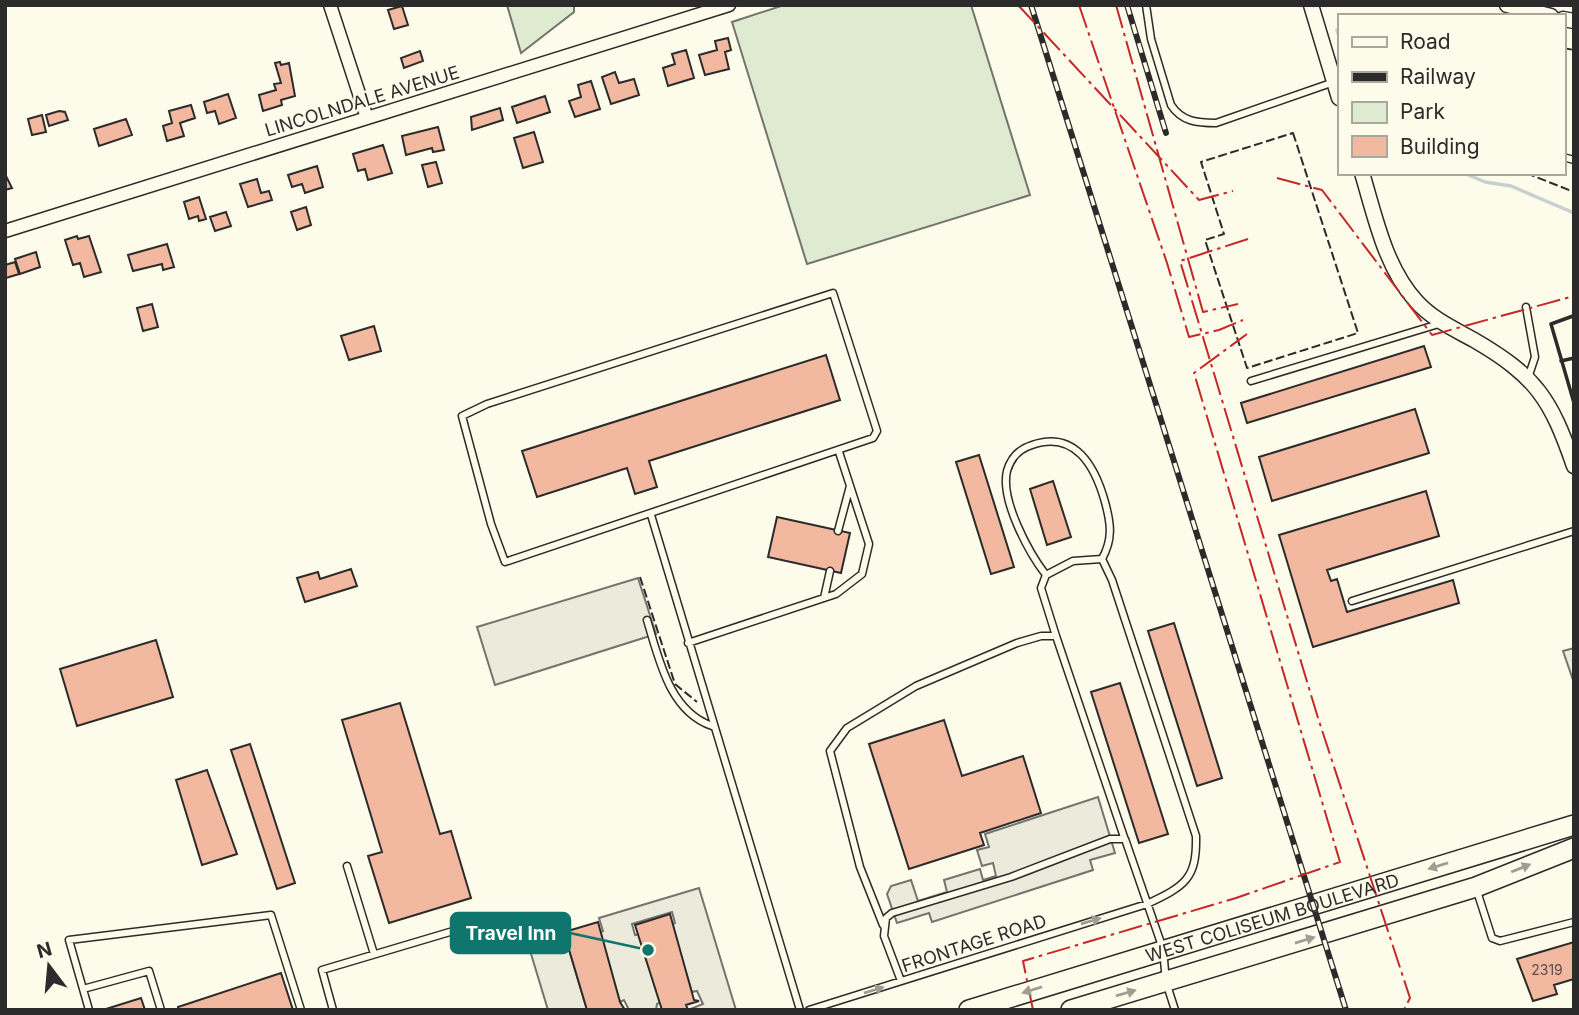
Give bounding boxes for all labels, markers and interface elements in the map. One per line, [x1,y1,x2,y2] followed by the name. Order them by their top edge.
[1338,14,1565,175] legend
[1400,29,1451,54] text: Road
[262,61,462,141] street label: LINCOLNDALE AVENUE
[1400,64,1476,89] text: Railway
[1400,99,1445,124] text: Park
[1400,134,1480,159] text: Building
[1427,862,1448,872] one-way arrow
[1510,863,1531,874] one-way arrow
[1143,869,1401,966] street label: WEST COLISEUM BOULEVARD
[899,910,1049,976] street label: FRONTAGE ROAD
[451,913,570,953] callout: Travel Inn
[1080,915,1101,925] one-way arrow
[466,922,556,945] text: Travel Inn
[14,931,84,1001] north arrow
[1294,934,1315,944] one-way arrow
[34,937,55,963] text: N
[1531,961,1563,978] house number: 2319
[864,984,885,994] one-way arrow
[1021,986,1042,996] one-way arrow
[1116,988,1137,998] one-way arrow

